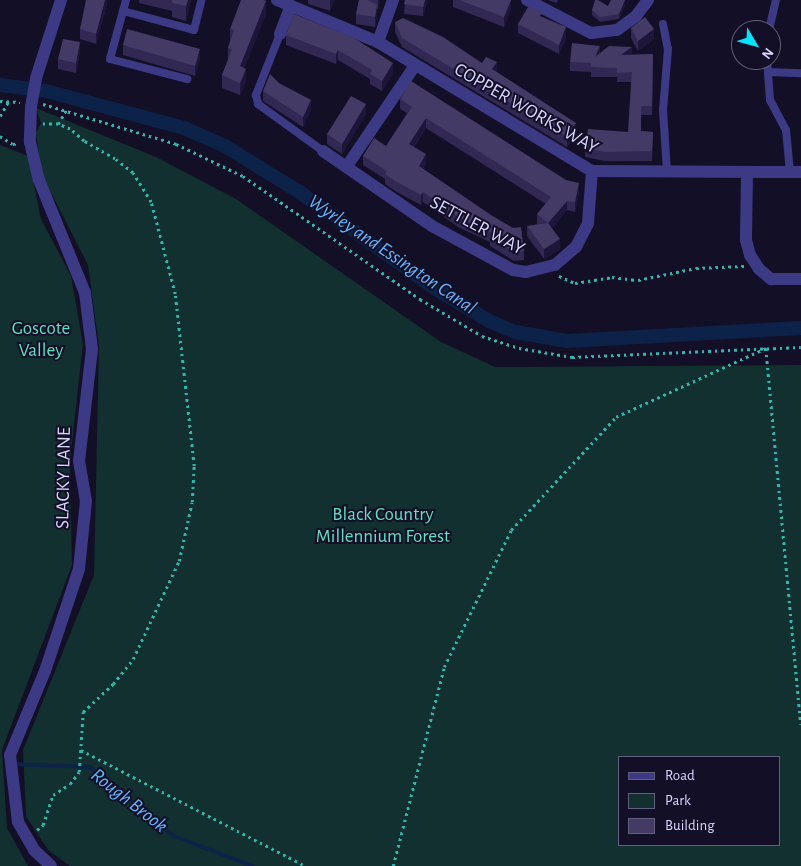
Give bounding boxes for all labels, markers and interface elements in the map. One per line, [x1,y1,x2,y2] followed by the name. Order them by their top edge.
[731,20,781,70] north arrow
[759,45,776,62] text: N
[450,58,602,160] street label: COPPER WORKS WAY
[303,190,481,320] water label: Wyrley and Essington Canal
[426,191,528,261] street label: SETTLER WAY
[12,318,70,362] park label: Goscote Valley
[52,427,76,529] street label: SLACKY LANE
[316,504,450,548] park label: Black Country Millennium Forest
[618,756,781,846] legend
[86,764,172,838] water label: Rough Brook
[665,768,695,783] text: Road
[665,793,691,808] text: Park
[665,818,715,833] text: Building

